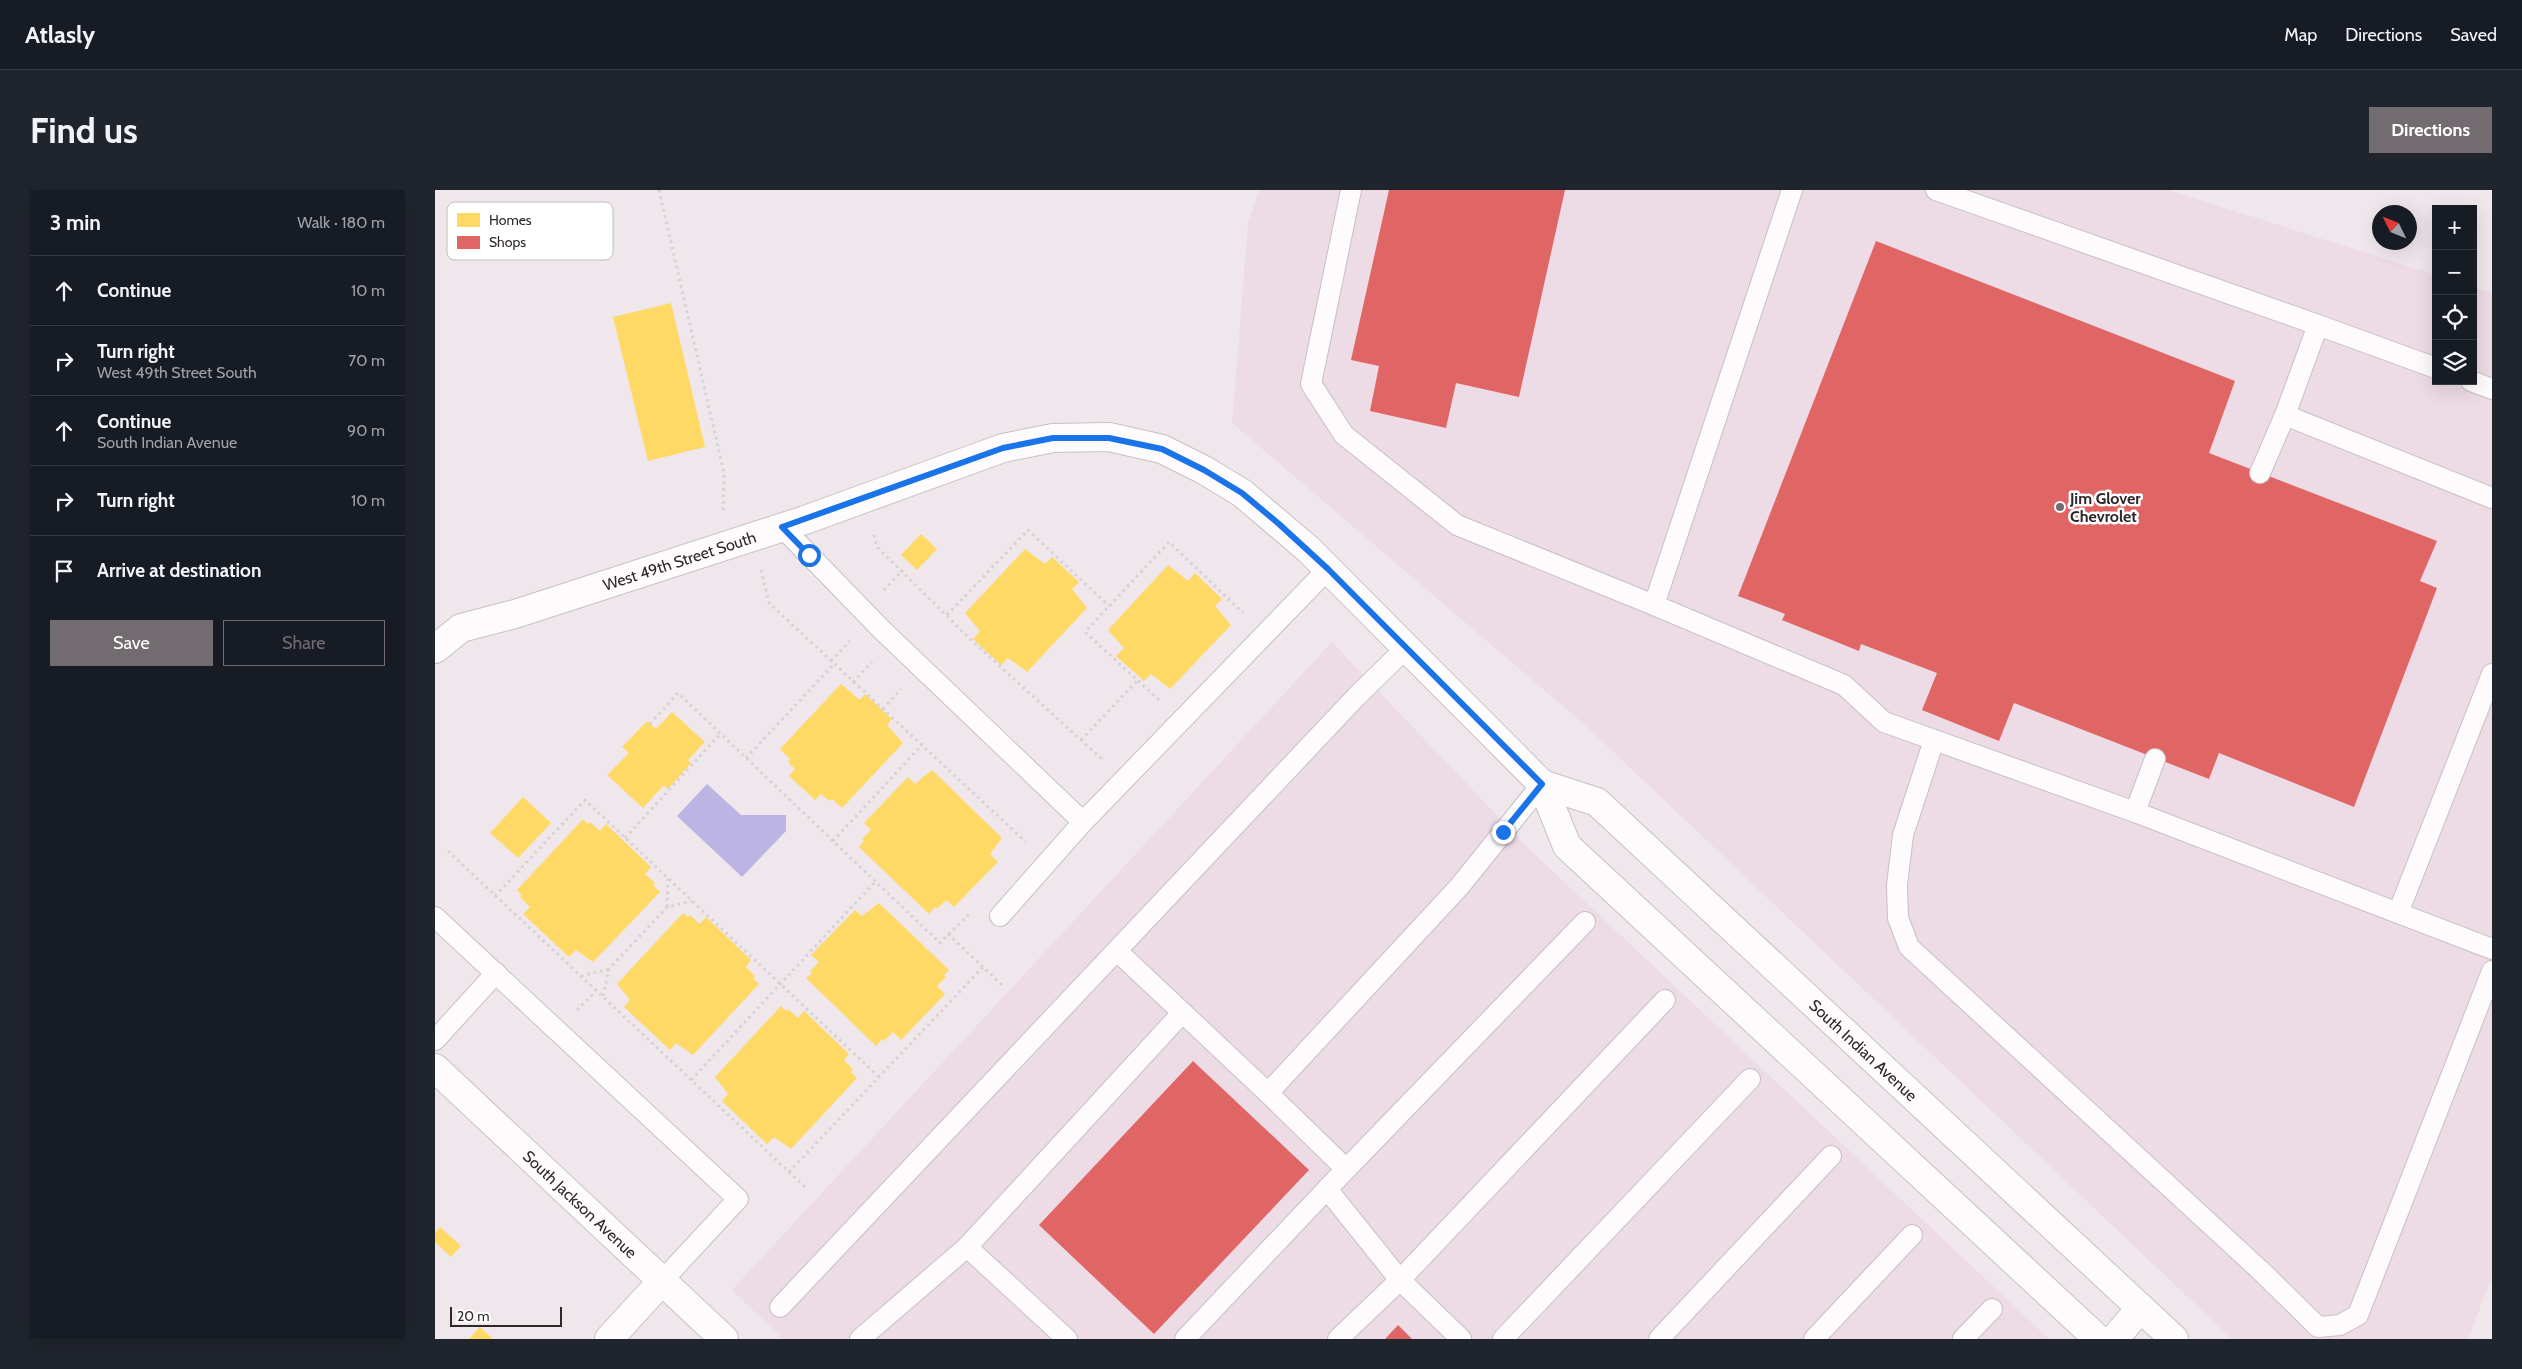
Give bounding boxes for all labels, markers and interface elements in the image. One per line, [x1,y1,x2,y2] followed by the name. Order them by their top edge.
[25,20,95,49] text: Atlasly
[2284,24,2317,46] text: Map
[2345,24,2422,46] text: Directions
[2450,24,2497,46] text: Saved
[2369,107,2492,153] button: Directions
[30,109,138,152] text: Find us
[447,202,613,260] legend
[2372,205,2417,250] north arrow
[2432,205,2477,385] map controls
[2432,205,2477,250] button: +
[50,210,101,235] text: 3 min
[489,211,532,229] text: Homes
[297,213,385,232] text: Walk · 180 m
[489,233,526,251] text: Shops
[2432,250,2477,295] button: −
[50,277,78,305] icon: ahead
[97,279,171,302] text: Continue
[351,281,385,300] text: 10 m
[2432,295,2477,340] button: locate
[97,340,175,363] text: Turn right
[2432,340,2477,385] button: layers
[50,347,78,375] icon: right
[348,351,385,370] text: 70 m
[97,363,257,382] text: West 49th Street South
[97,410,171,433] text: Continue
[50,417,78,445] icon: ahead
[347,421,385,440] text: 90 m
[97,433,237,452] text: South Indian Avenue
[50,487,78,515] icon: right
[97,489,175,512] text: Turn right
[2069,489,2141,526] place label: Jim Glover Chevrolet
[351,491,385,510] text: 10 m
[2054,501,2066,513] marker: Jim Glover Chevrolet
[600,527,758,594] street label: West 49th Street South
[798,544,821,567] route start
[50,557,78,585] icon: arrive
[97,559,261,582] text: Arrive at destination
[50,620,213,666] button: Save
[223,620,385,666] button: Share
[1492,821,1515,844] route end
[1806,995,1921,1105] street label: South Indian Avenue
[519,1146,641,1262] street label: South Jackson Avenue
[450,1304,563,1327] scale bar
[457,1307,490,1325] text: 20 m

